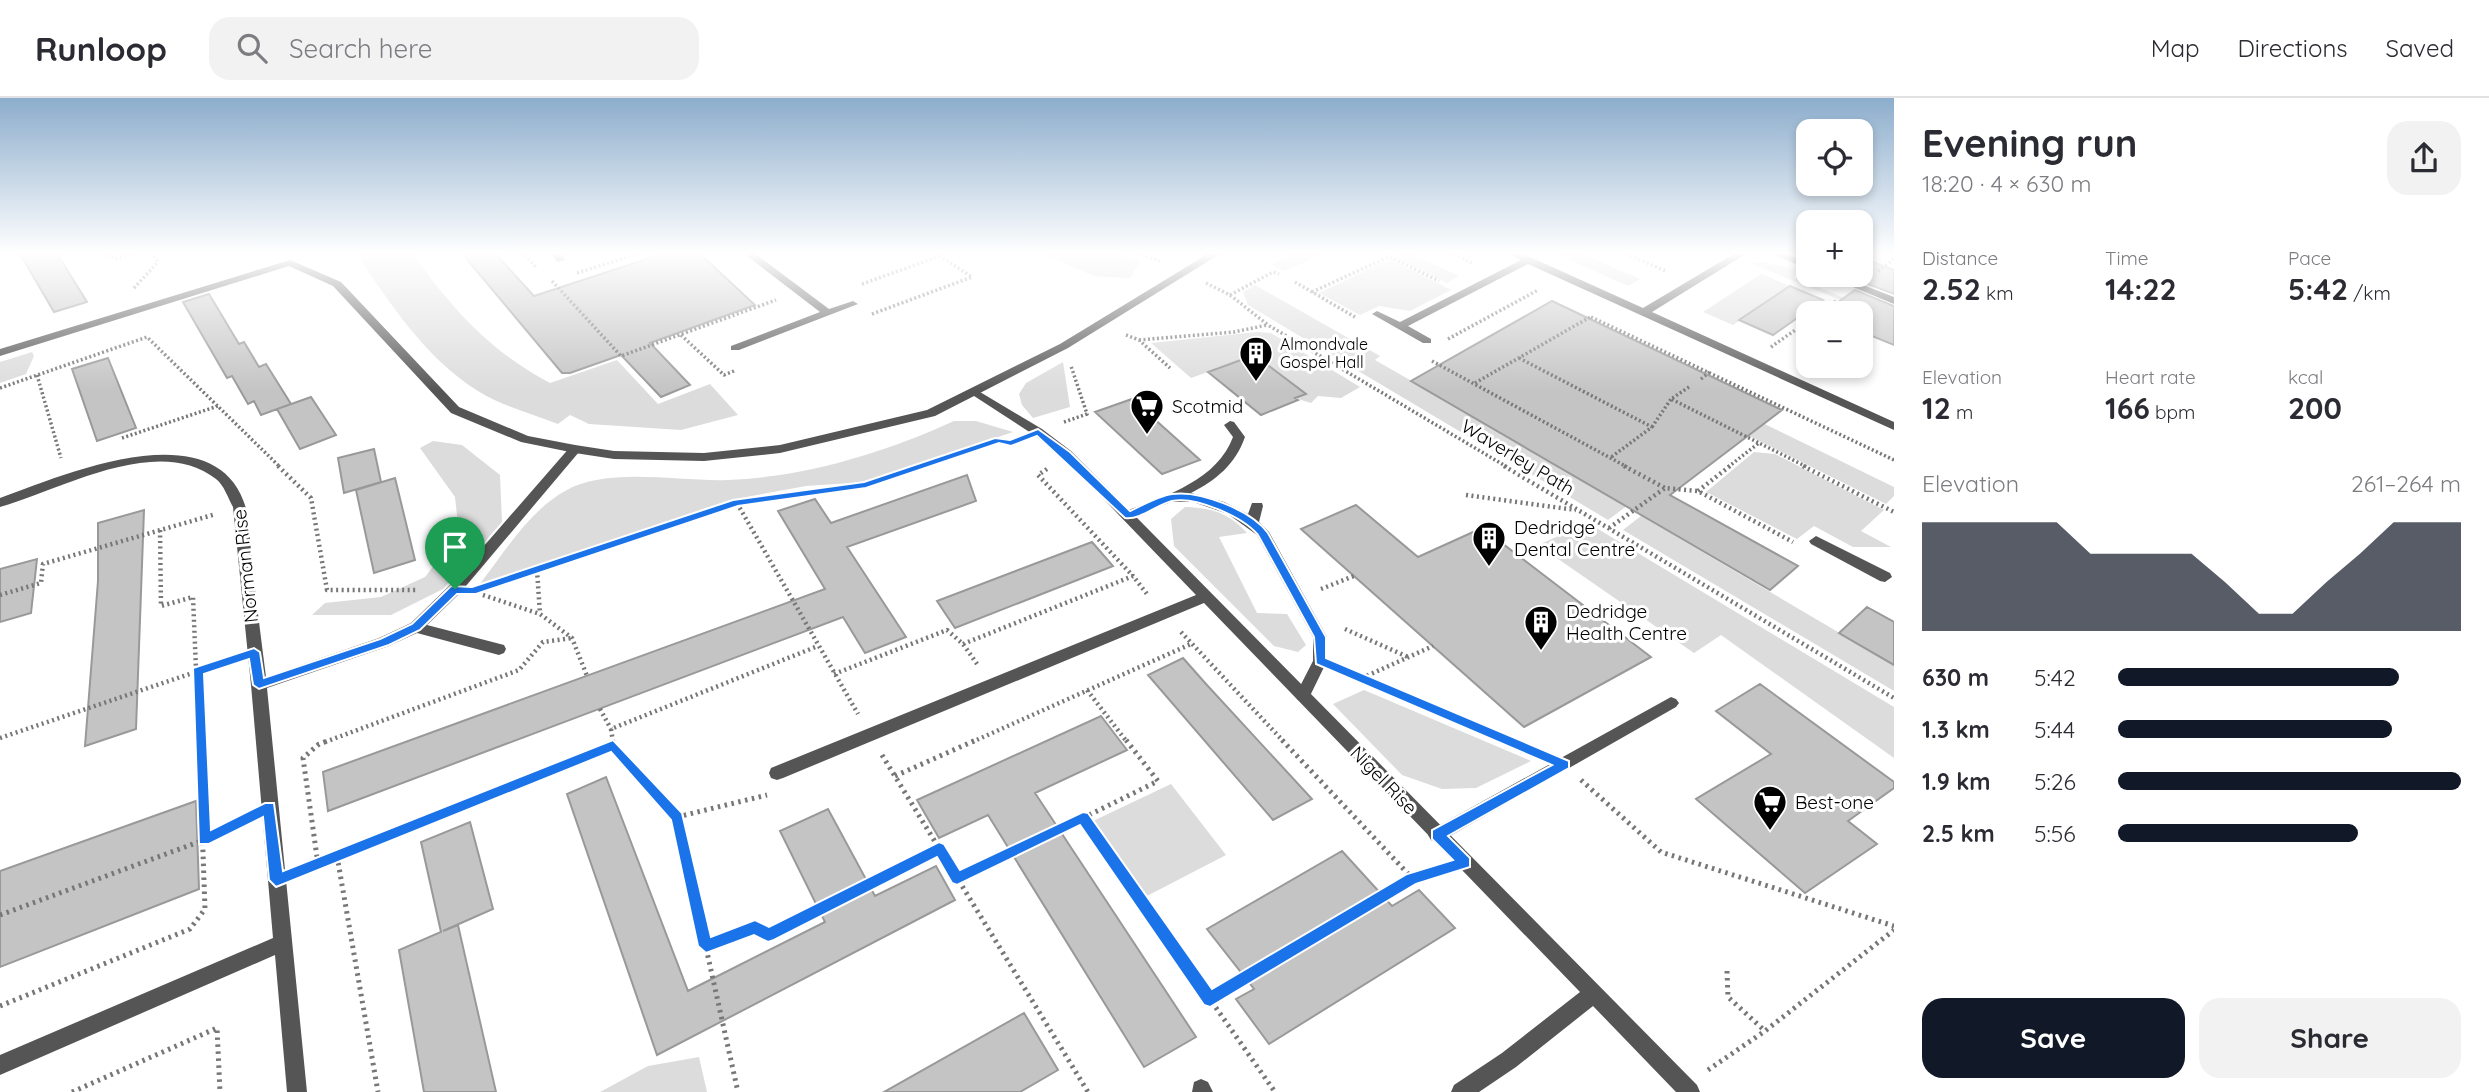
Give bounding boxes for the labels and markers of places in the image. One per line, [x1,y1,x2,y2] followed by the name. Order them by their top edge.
[1237,334,1275,383] building icon: Almondvale Gospel Hall
[1280,334,1368,372] place label: Almondvale Gospel Hall
[1128,387,1166,436] supermarket icon: Scotmid
[1172,394,1243,418] place label: Scotmid
[1514,515,1635,561] place label: Dedridge Dental Centre
[425,517,485,589] pin
[1470,519,1508,568] building icon: Dedridge Dental Centre
[1566,599,1687,645] place label: Dedridge Health Centre
[1522,603,1560,652] building icon: Dedridge Health Centre
[1751,783,1789,832] supermarket icon: Best-one
[1795,790,1874,814] place label: Best-one

